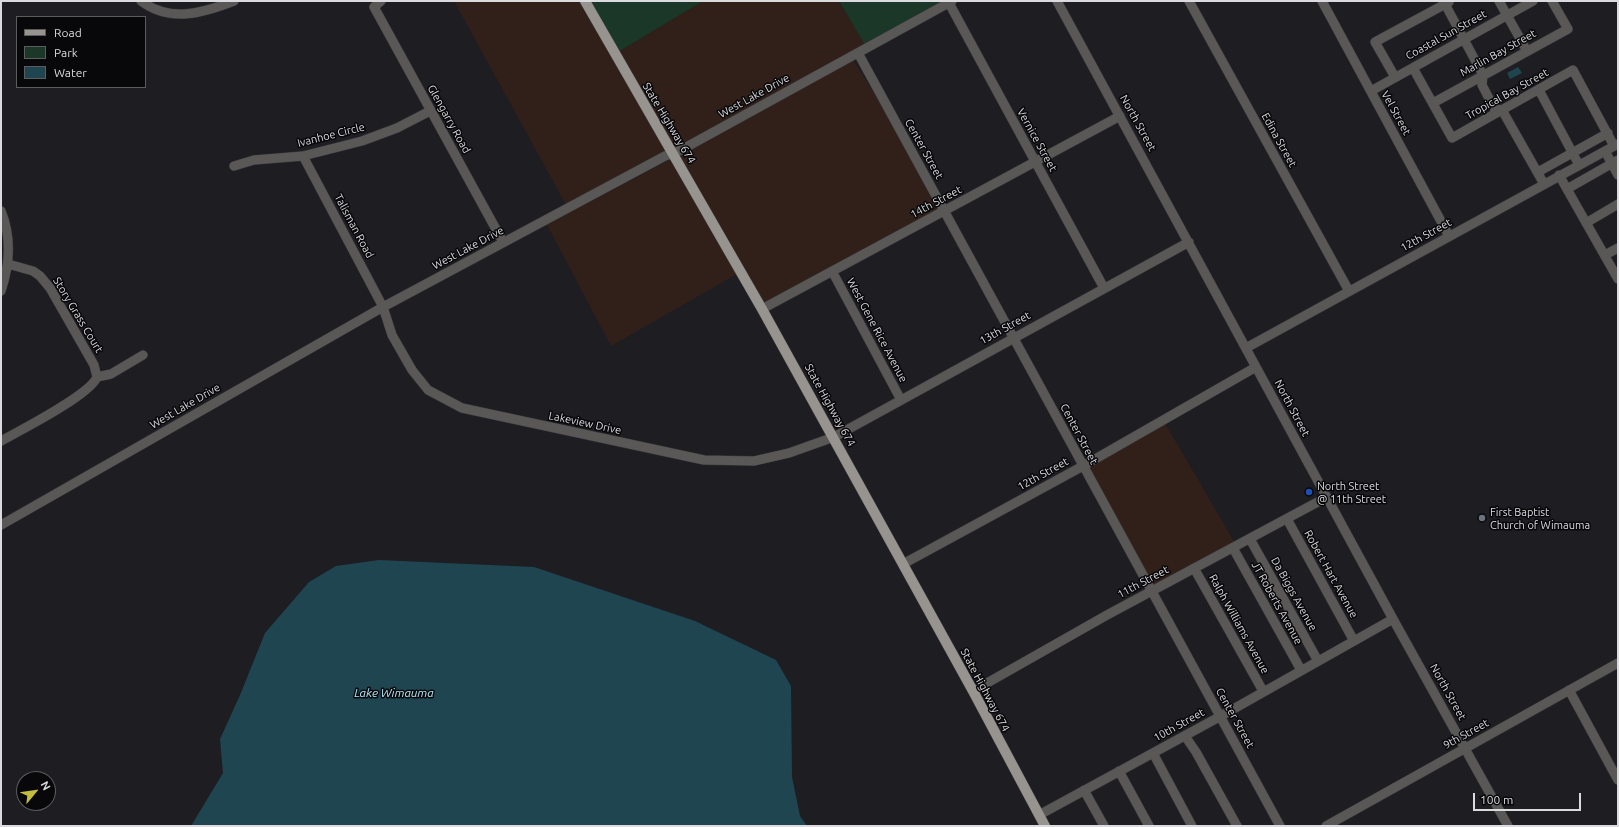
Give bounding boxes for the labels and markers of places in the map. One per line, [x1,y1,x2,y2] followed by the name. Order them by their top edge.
[1317,479,1386,505] place label: North Street @ 11th Street
[1304,487,1314,497] marker: North Street @ 11th Street
[1490,505,1590,531] place label: First Baptist Church of Wimauma
[1477,513,1487,523] marker: First Baptist Church of Wimauma

